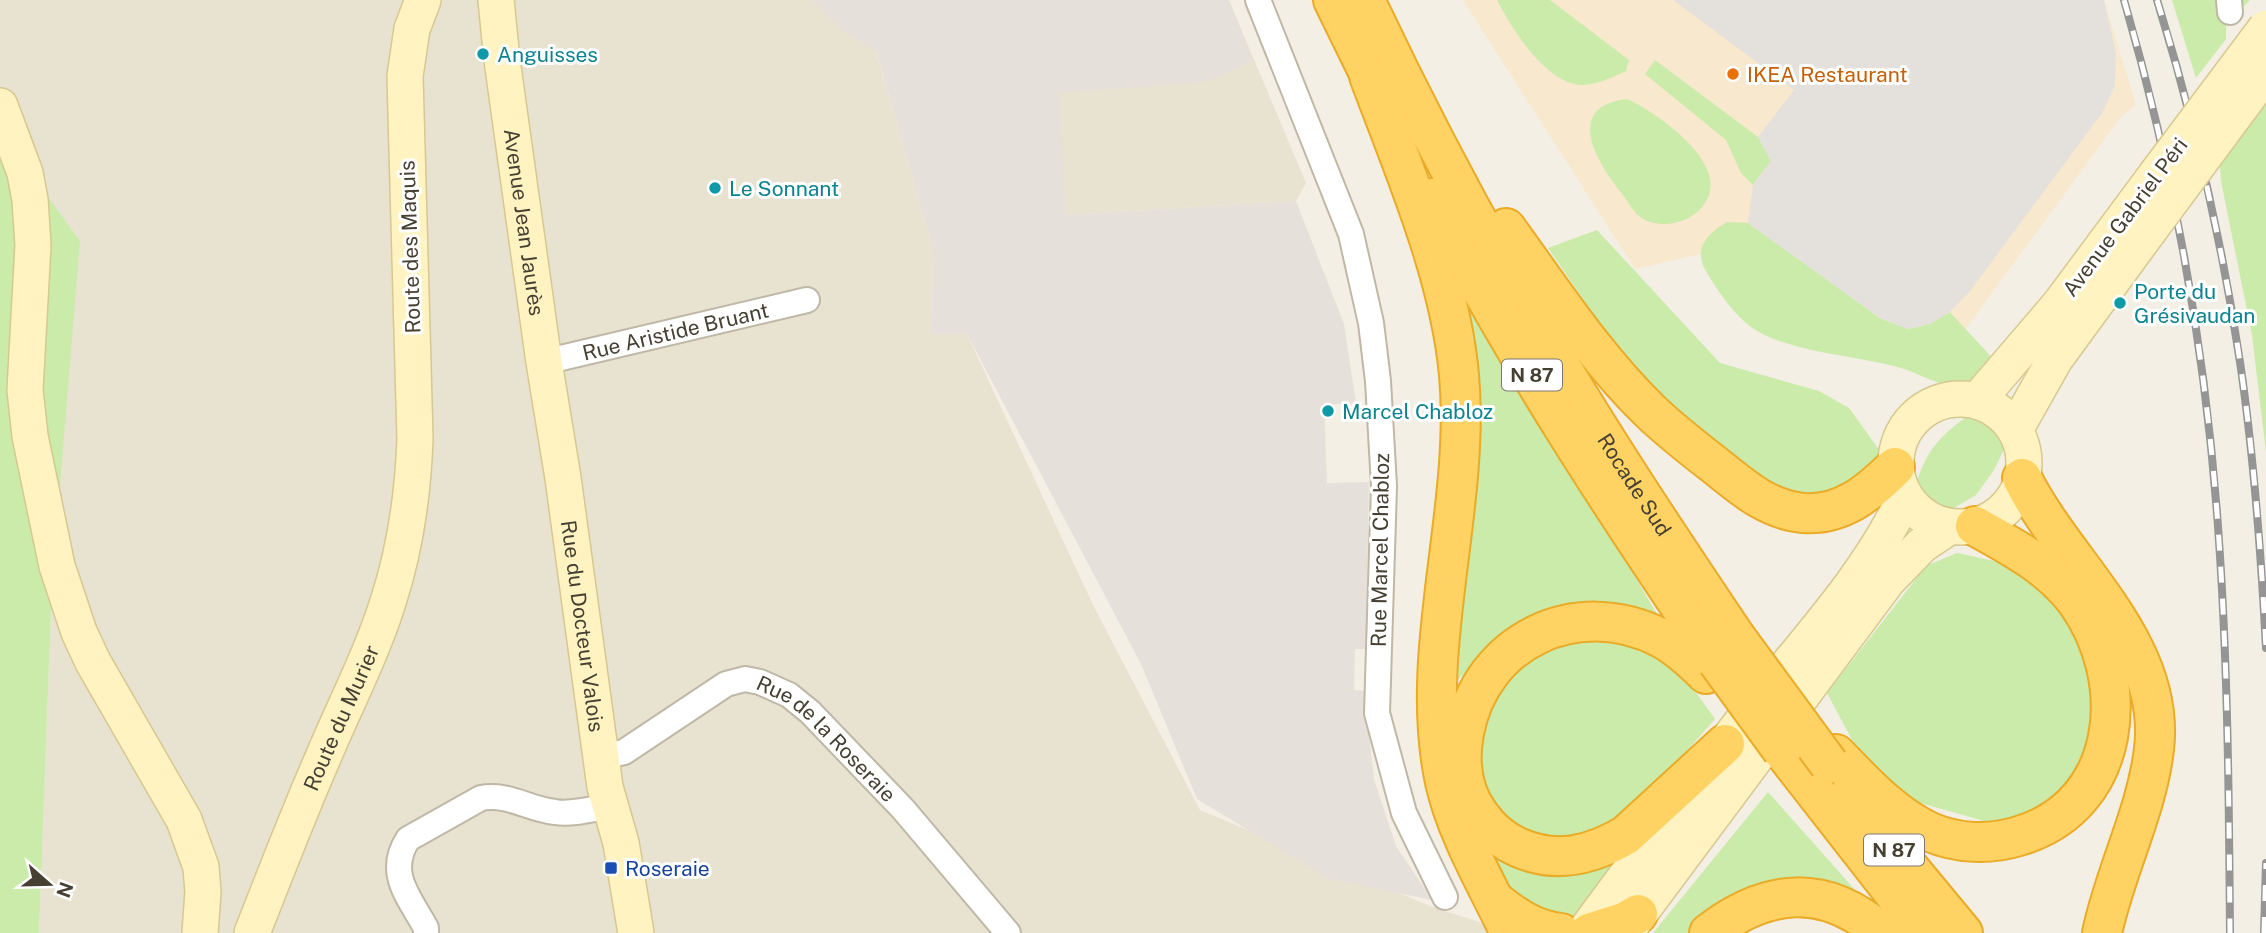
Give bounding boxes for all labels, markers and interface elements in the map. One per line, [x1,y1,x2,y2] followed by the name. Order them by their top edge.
[497,42,598,67] place label: Anguisses
[475,46,491,62] marker: Anguisses
[1747,62,1908,87] place label: IKEA Restaurant
[1725,66,1741,82] marker: IKEA Restaurant
[499,127,550,317] street label: Avenue Jean Jaurès
[2057,133,2193,301] street label: Avenue Gabriel Péri
[394,160,426,334] street label: Route des Maquis
[729,176,839,201] place label: Le Sonnant
[707,180,723,196] marker: Le Sonnant
[2134,279,2256,328] place label: Porte du Grésivaudan
[2112,295,2128,311] marker: Porte du Grésivaudan
[580,297,771,365] street label: Rue Aristide Bruant
[1502,360,1562,390] road number: N 87
[1342,399,1493,424] place label: Marcel Chabloz
[1320,403,1336,419] marker: Marcel Chabloz
[1593,429,1677,540] street label: Rocade Sud
[1366,453,1394,647] street label: Rue Marcel Chabloz
[556,518,610,733] street label: Rue du Docteur Valois
[298,641,384,794] street label: Route du Murier
[753,670,901,807] street label: Rue de la Roseraie
[1864,834,1924,866] road number: N 87
[14,849,84,919] north arrow
[625,856,710,881] place label: Roseraie
[603,860,619,876] marker: Roseraie
[52,879,78,901] text: N

